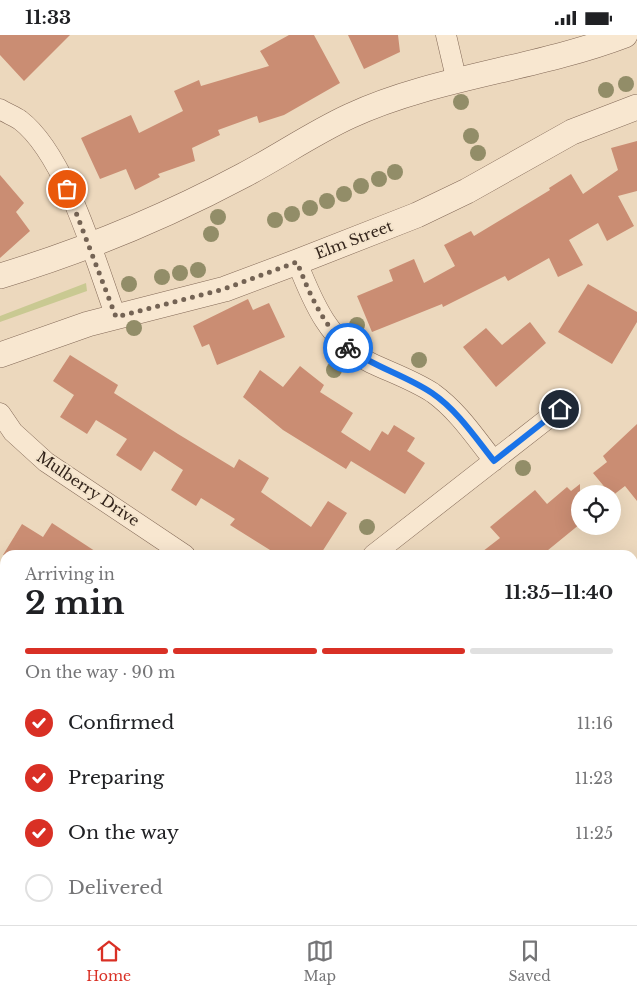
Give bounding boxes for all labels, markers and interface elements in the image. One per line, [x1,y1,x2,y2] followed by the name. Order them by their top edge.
[25,6,71,29] text: 11:33
[46,168,88,210] pin
[53,175,81,203] icon: bag
[312,216,395,263] street label: Elm Street
[323,323,373,373] courier
[334,334,362,362] icon: bike
[539,388,581,430] pin
[546,395,574,423] icon: home
[33,447,143,530] street label: Mulberry Drive
[571,485,621,535] map controls
[571,485,621,535] button: locate
[25,564,115,584] text: Arriving in
[505,581,613,604] text: 11:35–11:40
[25,583,125,623] text: 2 min
[25,662,175,682] text: On the way · 90 m
[25,709,53,737] icon: check
[68,711,174,734] text: Confirmed
[577,713,613,733] text: 11:16
[25,764,53,792] icon: check
[68,766,164,789] text: Preparing
[574,768,613,788] text: 11:23
[25,819,53,847] icon: check
[68,821,179,844] text: On the way
[575,823,613,843] text: 11:25
[68,876,163,899] text: Delivered
[86,937,131,985] tab: Home
[304,937,336,985] tab: Map
[509,937,551,985] tab: Saved

